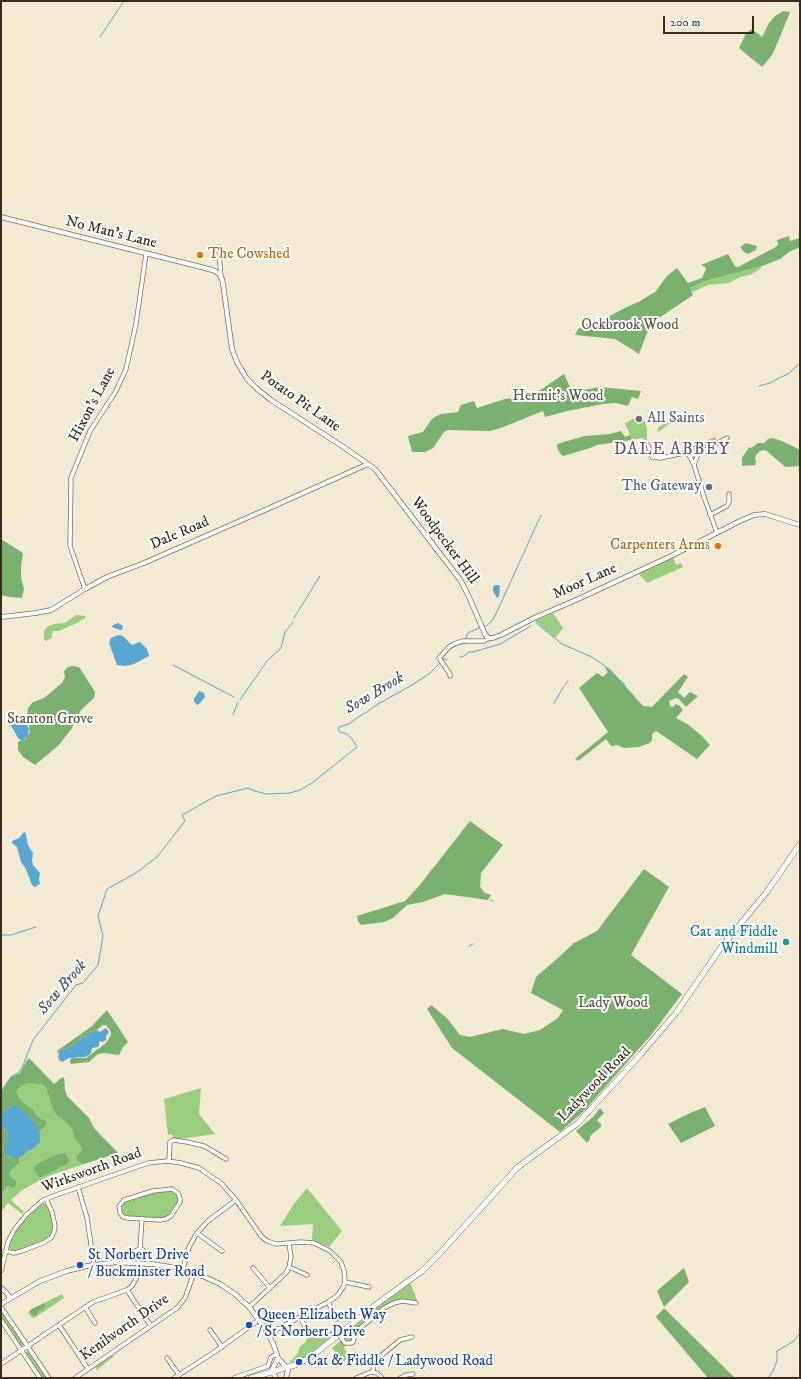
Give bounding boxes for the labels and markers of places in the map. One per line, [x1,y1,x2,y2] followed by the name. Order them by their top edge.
[208,246,290,264] place label: The Cowshed
[195,250,205,260] marker: The Cowshed
[647,410,704,428] place label: All Saints
[634,414,644,424] marker: All Saints
[622,478,701,496] place label: The Gateway
[704,482,714,492] marker: The Gateway
[610,537,710,555] place label: Carpenters Arms
[713,541,723,551] marker: Carpenters Arms
[690,924,778,959] place label: Cat and Fiddle Windmill
[781,937,791,947] marker: Cat and Fiddle Windmill
[88,1247,205,1282] place label: St Norbert Drive / Buckminster Road
[75,1260,85,1270] marker: St Norbert Drive / Buckminster Road
[257,1307,386,1342] place label: Queen Elizabeth Way / St Norbert Drive
[244,1320,254,1330] marker: Queen Elizabeth Way / St Norbert Drive
[307,1353,493,1371] place label: Cat & Fiddle / Ladywood Road
[294,1357,304,1367] marker: Cat & Fiddle / Ladywood Road

